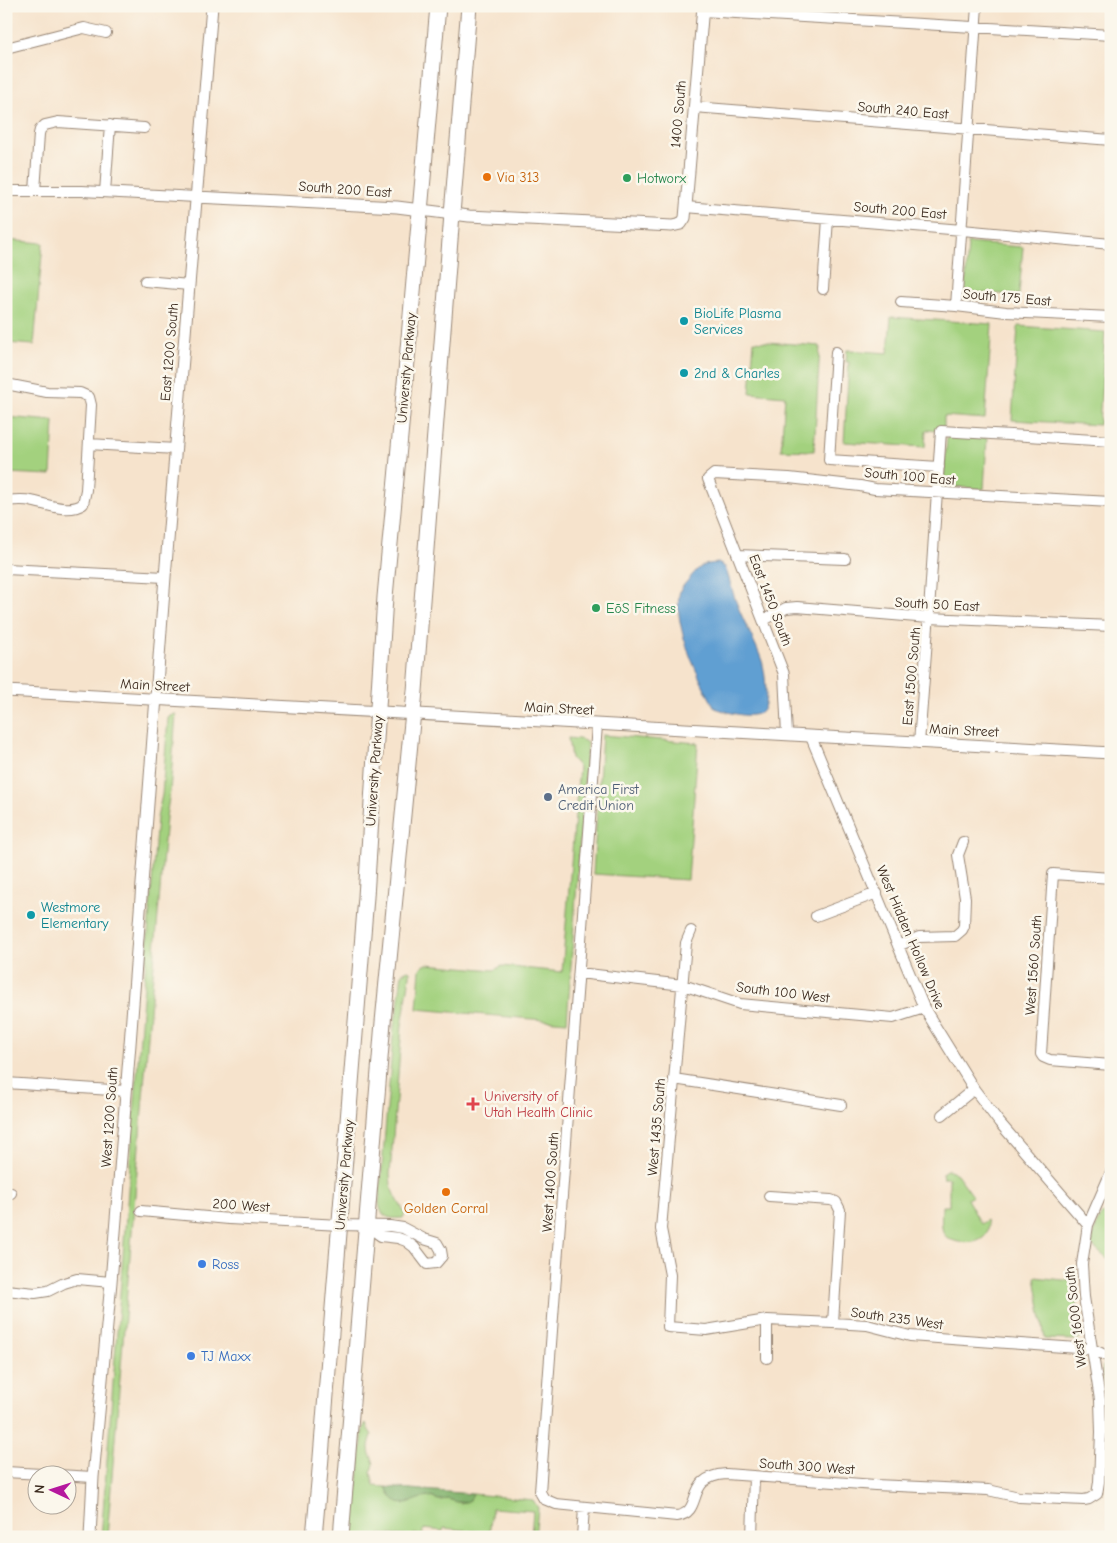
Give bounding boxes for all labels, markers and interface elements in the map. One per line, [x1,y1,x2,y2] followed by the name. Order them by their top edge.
[667,80,690,149] street label: 1400 South
[857,98,950,123] street label: South 240 East
[497,169,539,186] place label: Via 313
[637,170,686,187] place label: Hotworx
[481,171,493,183] marker: Via 313
[621,172,633,184] marker: Hotworx
[298,178,393,201] street label: South 200 East
[853,198,948,223] street label: South 200 East
[962,285,1053,310] street label: South 175 East
[157,302,182,402] street label: East 1200 South
[694,305,782,338] place label: BioLife Plasma Services
[393,311,420,424] street label: University Parkway
[678,315,690,327] marker: BioLife Plasma Services
[694,365,780,382] place label: 2nd & Charles
[678,367,690,379] marker: 2nd & Charles
[864,464,957,489] street label: South 100 East
[745,552,796,649] street label: East 1450 South
[894,594,981,615] street label: South 50 East
[606,600,676,617] place label: EōS Fitness
[590,602,602,614] marker: EōS Fitness
[899,626,924,726] street label: East 1500 South
[120,675,191,696] street label: Main Street
[524,698,595,719] street label: Main Street
[362,714,387,827] street label: University Parkway
[929,720,1000,741] street label: Main Street
[558,781,640,814] place label: America First Credit Union
[542,791,554,803] marker: America First Credit Union
[873,863,949,1012] street label: West Hidden Hollow Drive
[41,899,109,932] place label: Westmore Elementary
[25,909,37,921] marker: Westmore Elementary
[1022,914,1045,1016] street label: West 1560 South
[735,978,831,1007] street label: South 100 West
[97,1066,122,1168] street label: West 1200 South
[644,1077,669,1177] street label: West 1435 South
[484,1088,593,1121] place label: University of Utah Health Clinic
[466,1097,480,1111] marker: University of Utah Health Clinic
[331,1118,358,1231] street label: University Parkway
[539,1131,562,1233] street label: West 1400 South
[440,1186,452,1198] marker: Golden Corral
[212,1195,271,1216] street label: 200 West
[404,1200,488,1217] place label: Golden Corral
[212,1256,239,1273] place label: Ross
[196,1258,208,1270] marker: Ross
[1061,1266,1090,1368] street label: West 1600 South
[850,1304,945,1334] street label: South 235 West
[201,1348,251,1365] place label: TJ Maxx
[185,1350,197,1362] marker: TJ Maxx
[759,1455,856,1478] street label: South 300 West
[28,1466,78,1516] north arrow
[31,1484,48,1494] text: N

